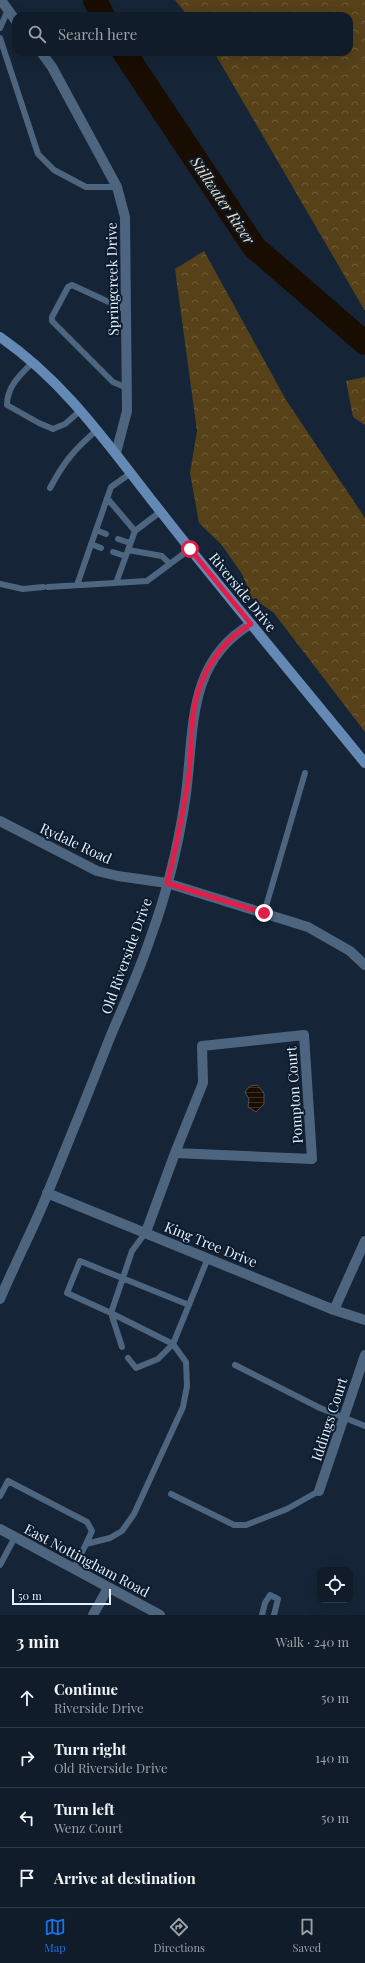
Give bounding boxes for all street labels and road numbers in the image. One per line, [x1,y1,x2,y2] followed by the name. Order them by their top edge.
[102,222,122,336] street label: Springcreek Drive
[205,549,281,635] street label: Riverside Drive
[37,818,115,868] street label: Rydale Road
[96,895,156,1017] street label: Old Riverside Drive
[281,1045,307,1144] street label: Pompton Court
[162,1217,260,1271] street label: King Tree Drive
[307,1374,352,1463] street label: Iddings Court
[21,1519,153,1601] street label: East Nottingham Road

